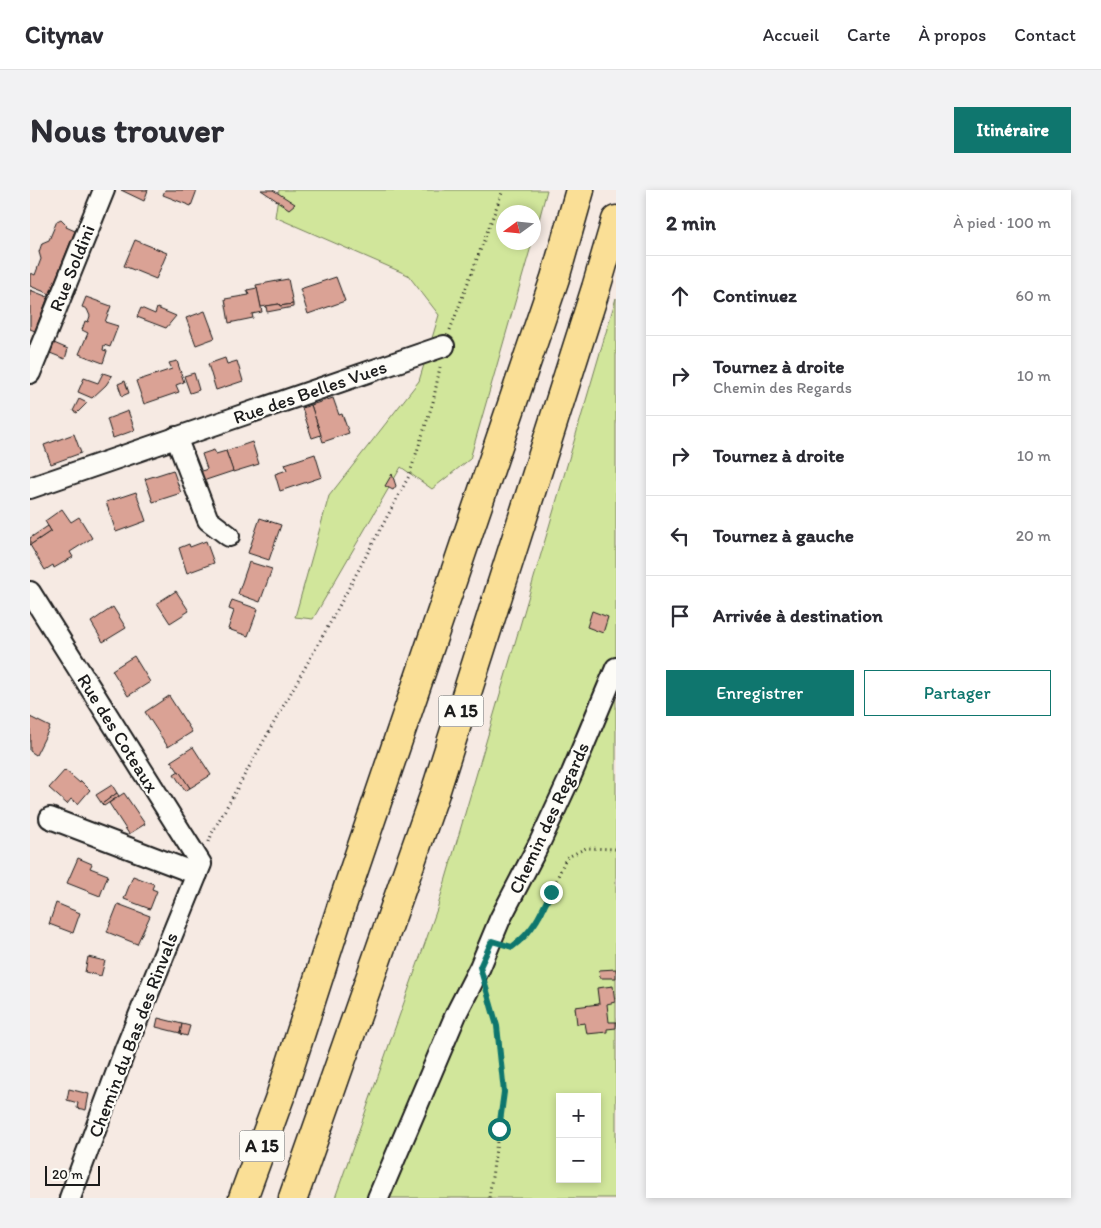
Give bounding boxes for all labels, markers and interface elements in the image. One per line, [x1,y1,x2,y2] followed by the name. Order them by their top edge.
[25,20,103,49] text: Citynav
[763,24,819,46] text: Accueil
[847,24,890,46] text: Carte
[918,24,986,46] text: À propos
[1014,24,1076,46] text: Contact
[954,107,1071,153] button: Itinéraire
[30,109,224,151] text: Nous trouver
[496,205,541,250] north arrow
[666,210,716,235] text: 2 min
[953,213,1051,232] text: À pied · 100 m
[44,221,100,315] street label: Rue Soldini
[666,282,694,310] icon: ahead
[713,284,797,307] text: Continuez
[1016,286,1051,305] text: 60 m
[230,355,390,429] street label: Rue des Belles Vues
[713,355,845,378] text: Tournez à droite
[666,362,694,390] icon: right
[1017,366,1051,385] text: 10 m
[713,378,852,397] text: Chemin des Regards
[666,442,694,470] icon: right
[713,444,845,467] text: Tournez à droite
[1017,446,1051,465] text: 10 m
[666,522,694,550] icon: left
[713,524,854,547] text: Tournez à gauche
[1016,526,1051,545] text: 20 m
[666,602,694,630] icon: arrive
[713,604,883,627] text: Arrivée à destination
[72,669,164,797] street label: Rue des Coteaux
[666,670,854,716] button: Enregistrer
[864,670,1051,716] button: Partager
[438,696,484,726] road number: A 15
[504,738,594,898] street label: Chemin des Regards
[540,881,563,904] route end
[83,929,183,1141] street label: Chemin du Bas des Rinvals
[556,1093,601,1183] map controls
[556,1093,601,1138] button: +
[488,1118,511,1141] route start
[240,1130,284,1161] road number: A 15
[556,1138,601,1183] button: −
[45,1163,100,1186] scale bar
[52,1166,83,1183] text: 20 m

